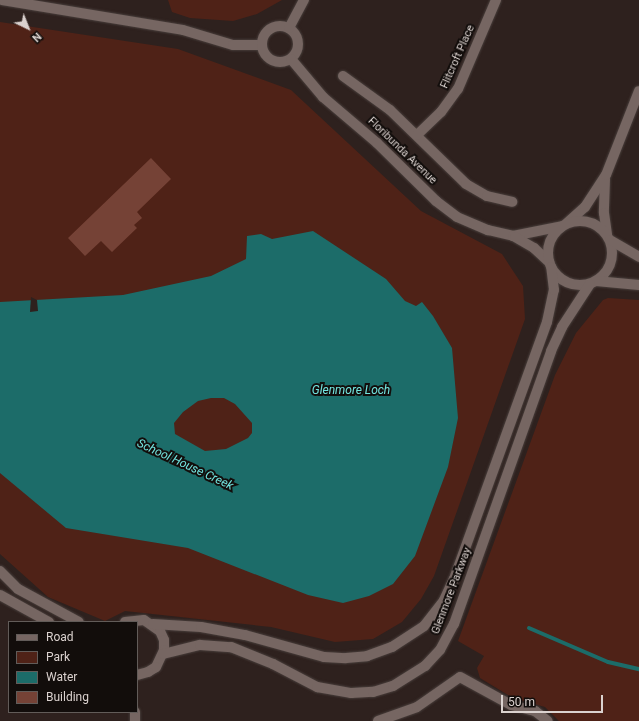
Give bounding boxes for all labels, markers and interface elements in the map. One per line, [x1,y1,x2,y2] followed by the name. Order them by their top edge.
[8,8,48,48] north arrow
[438,23,478,91] street label: Flitcroft Place
[29,30,44,45] text: N
[365,115,439,187] street label: Floribunda Avenue
[312,384,390,398] water label: Glenmore Loch
[135,436,235,494] water label: School House Creek
[429,546,475,636] street label: Glenmore Parkway
[8,621,138,713] legend
[46,630,74,644] text: Road
[46,650,70,664] text: Park
[46,670,77,684] text: Water
[503,687,605,713] scale bar
[46,690,89,704] text: Building
[508,695,535,709] text: 50 m

